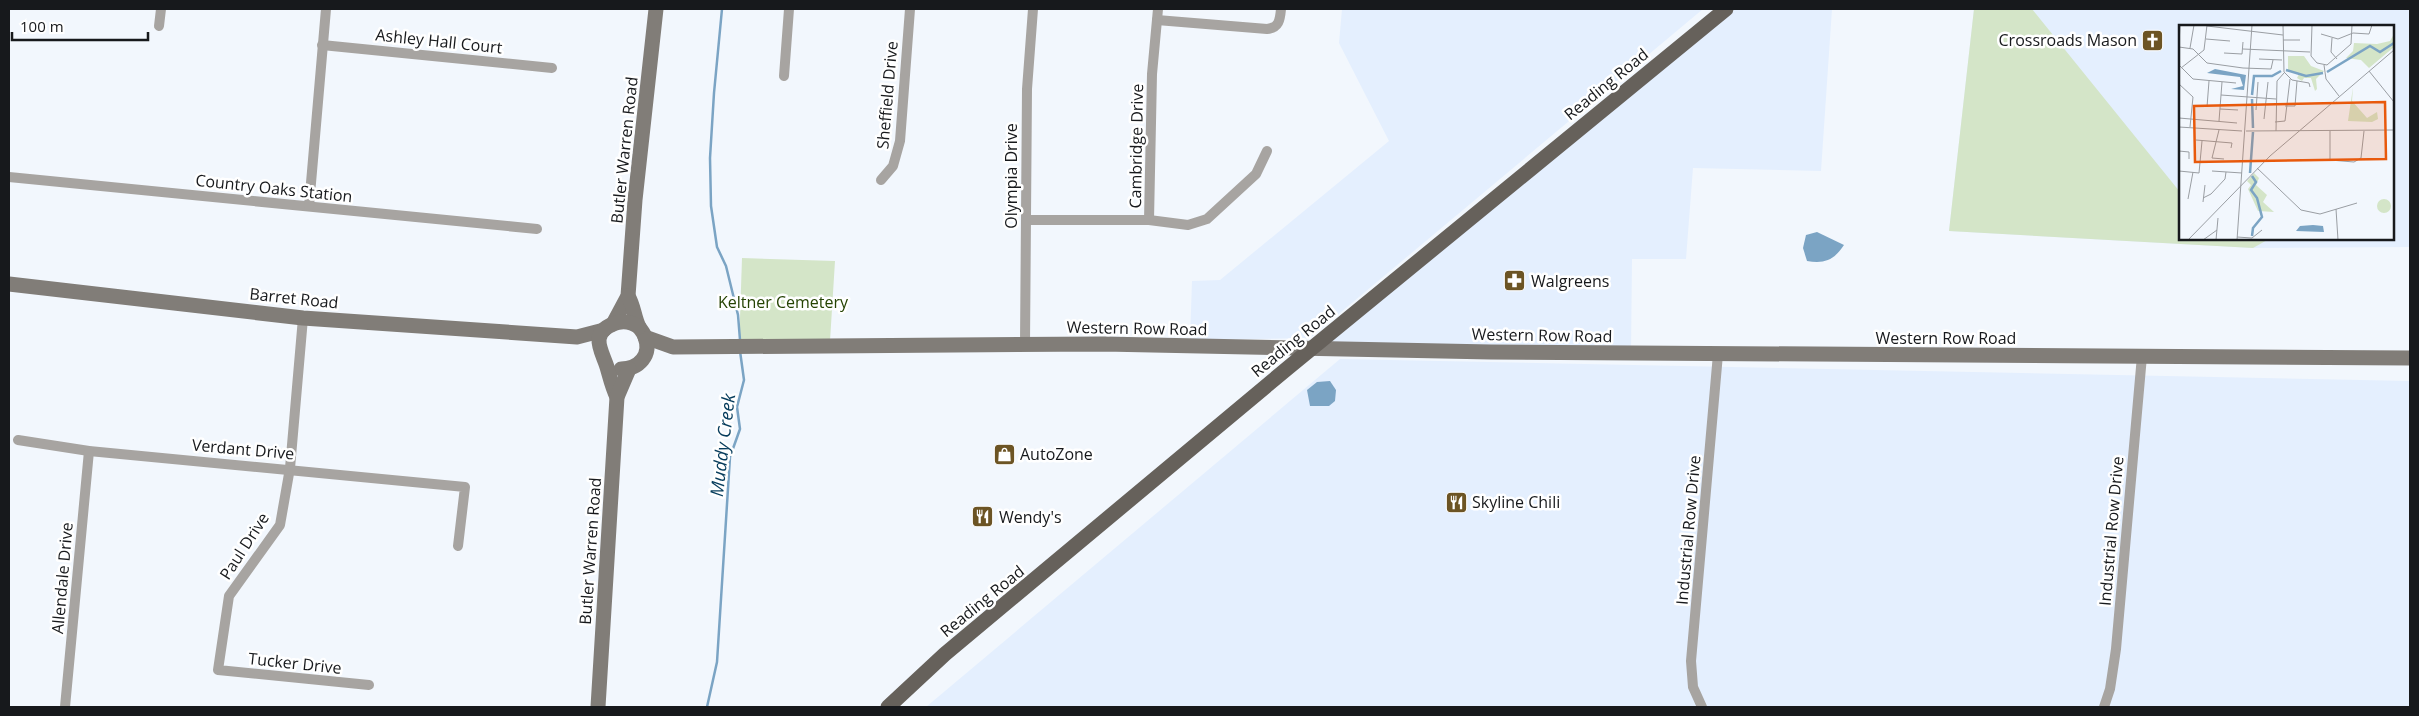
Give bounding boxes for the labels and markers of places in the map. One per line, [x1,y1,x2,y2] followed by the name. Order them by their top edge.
[2141,28,2165,52] church icon: Crossroads Mason
[1999,29,2137,51] place label: Crossroads Mason
[1503,269,1527,293] pharmacy icon: Walgreens
[1531,270,1609,292] place label: Walgreens
[992,442,1016,466] shop icon: AutoZone
[1020,443,1093,465] place label: AutoZone
[1444,490,1468,514] restaurant icon: Skyline Chili
[1472,491,1560,513] place label: Skyline Chili
[971,505,995,529] restaurant icon: Wendy's
[999,506,1062,528] place label: Wendy's

